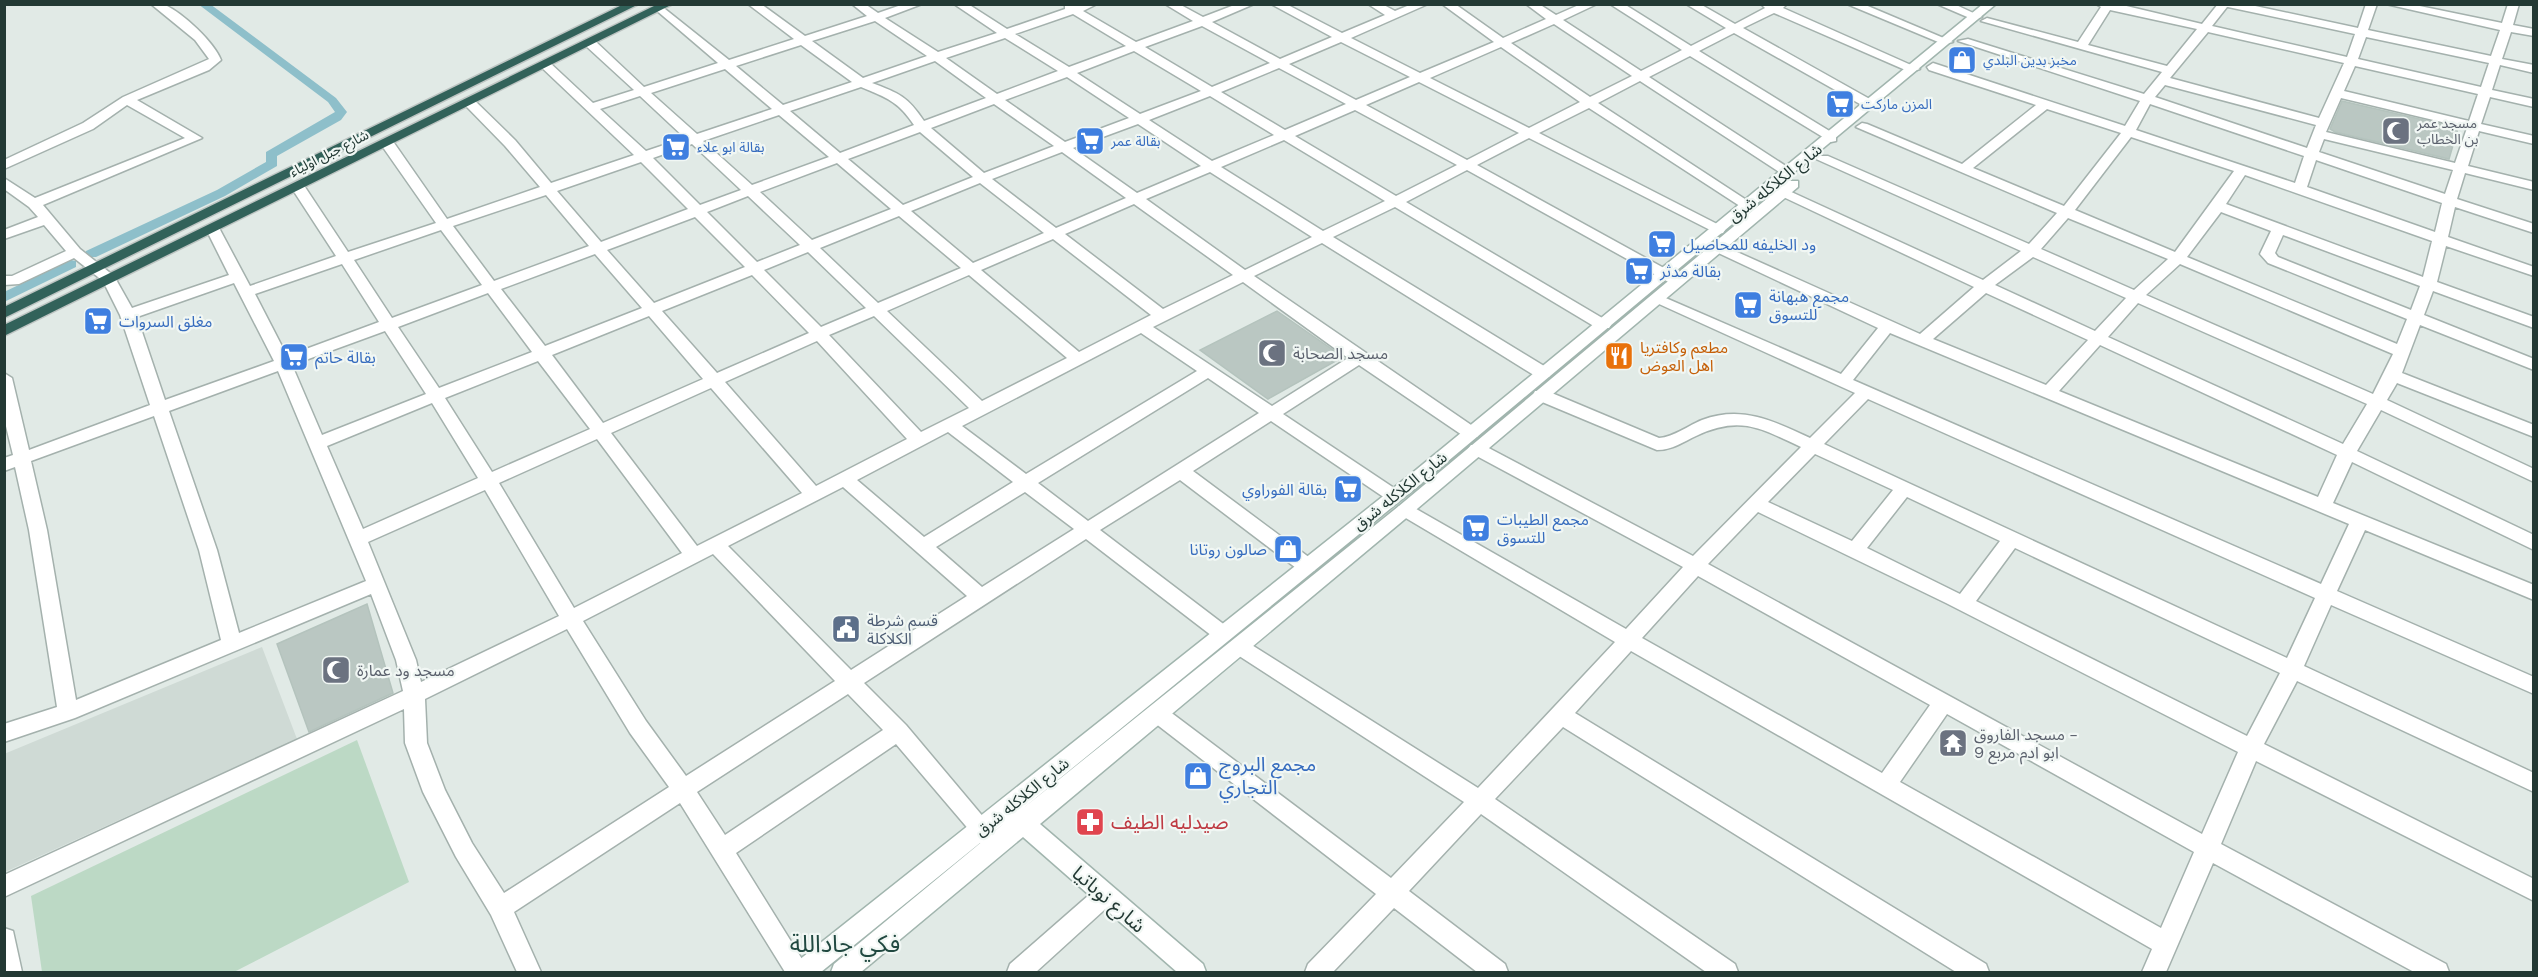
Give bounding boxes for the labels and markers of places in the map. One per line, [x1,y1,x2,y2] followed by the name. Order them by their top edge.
[1946,44,1978,76] shop icon: مخبز بدين البلدي
[1983,51,2077,71] place label: مخبز بدين البلدي
[1824,88,1856,120] supermarket icon: المزن ماركت
[1861,95,1932,113] place label: المزن ماركت
[2416,114,2479,148] place label: مسجد عمر بن الخطاب
[2380,115,2412,147] mosque icon: مسجد عمر بن الخطاب
[1074,125,1106,157] supermarket icon: بقالة عمر
[660,131,692,163] supermarket icon: بقالة ابو علاء
[1110,132,1161,150] place label: بقالة عمر
[697,138,765,156] place label: بقالة ابو علاء
[1646,228,1678,260] supermarket icon: ود الخليفه للمحاصيل
[1683,234,1816,255] place label: ود الخليفه للمحاصيل
[1623,255,1655,287] supermarket icon: بقالة مدثر
[1659,261,1721,282] place label: بقالة مدثر
[1769,286,1849,325] place label: مجمع هبهانة للتسوق
[1732,289,1764,321] supermarket icon: مجمع هبهانة للتسوق
[82,305,114,337] supermarket icon: مغلق السروات
[119,311,212,332] place label: مغلق السروات
[1256,337,1288,369] mosque icon: مسجد الصحابة
[1640,337,1728,376] place label: مطعم وكافتريا اهل العوض
[1603,340,1635,372] restaurant icon: مطعم وكافتريا اهل العوض
[278,341,310,373] supermarket icon: بقالة حاتم
[1293,343,1388,364] place label: مسجد الصحابة
[315,347,376,370] place label: بقالة حاتم
[1332,473,1364,505] supermarket icon: بقالة الفوراوي
[1242,479,1327,501] place label: بقالة الفوراوي
[1497,509,1589,548] place label: مجمع الطيبات للتسوق
[1460,512,1492,544] supermarket icon: مجمع الطيبات للتسوق
[1272,533,1304,565] shop icon: صالون روتانا
[1190,539,1267,560] place label: صالون روتانا
[867,610,938,649] place label: قسم شرطة الكلاكلة
[830,613,862,645] public building icon: قسم شرطة الكلاكلة
[320,654,352,686] mosque icon: مسجد ود عمارة
[357,660,455,681] place label: مسجد ود عمارة
[1974,724,2078,765] place label: مسجد الفاروق - ابو ادم مربع 9
[1937,727,1969,759] temple icon: مسجد الفاروق - ابو ادم مربع 9
[1219,751,1316,803] place label: مجمع البروج التجاري
[1182,760,1214,792] shop icon: مجمع البروج التجاري
[1074,806,1106,838] pharmacy icon: صيدليه الطيف
[1111,809,1228,835] place label: صيدليه الطيف

